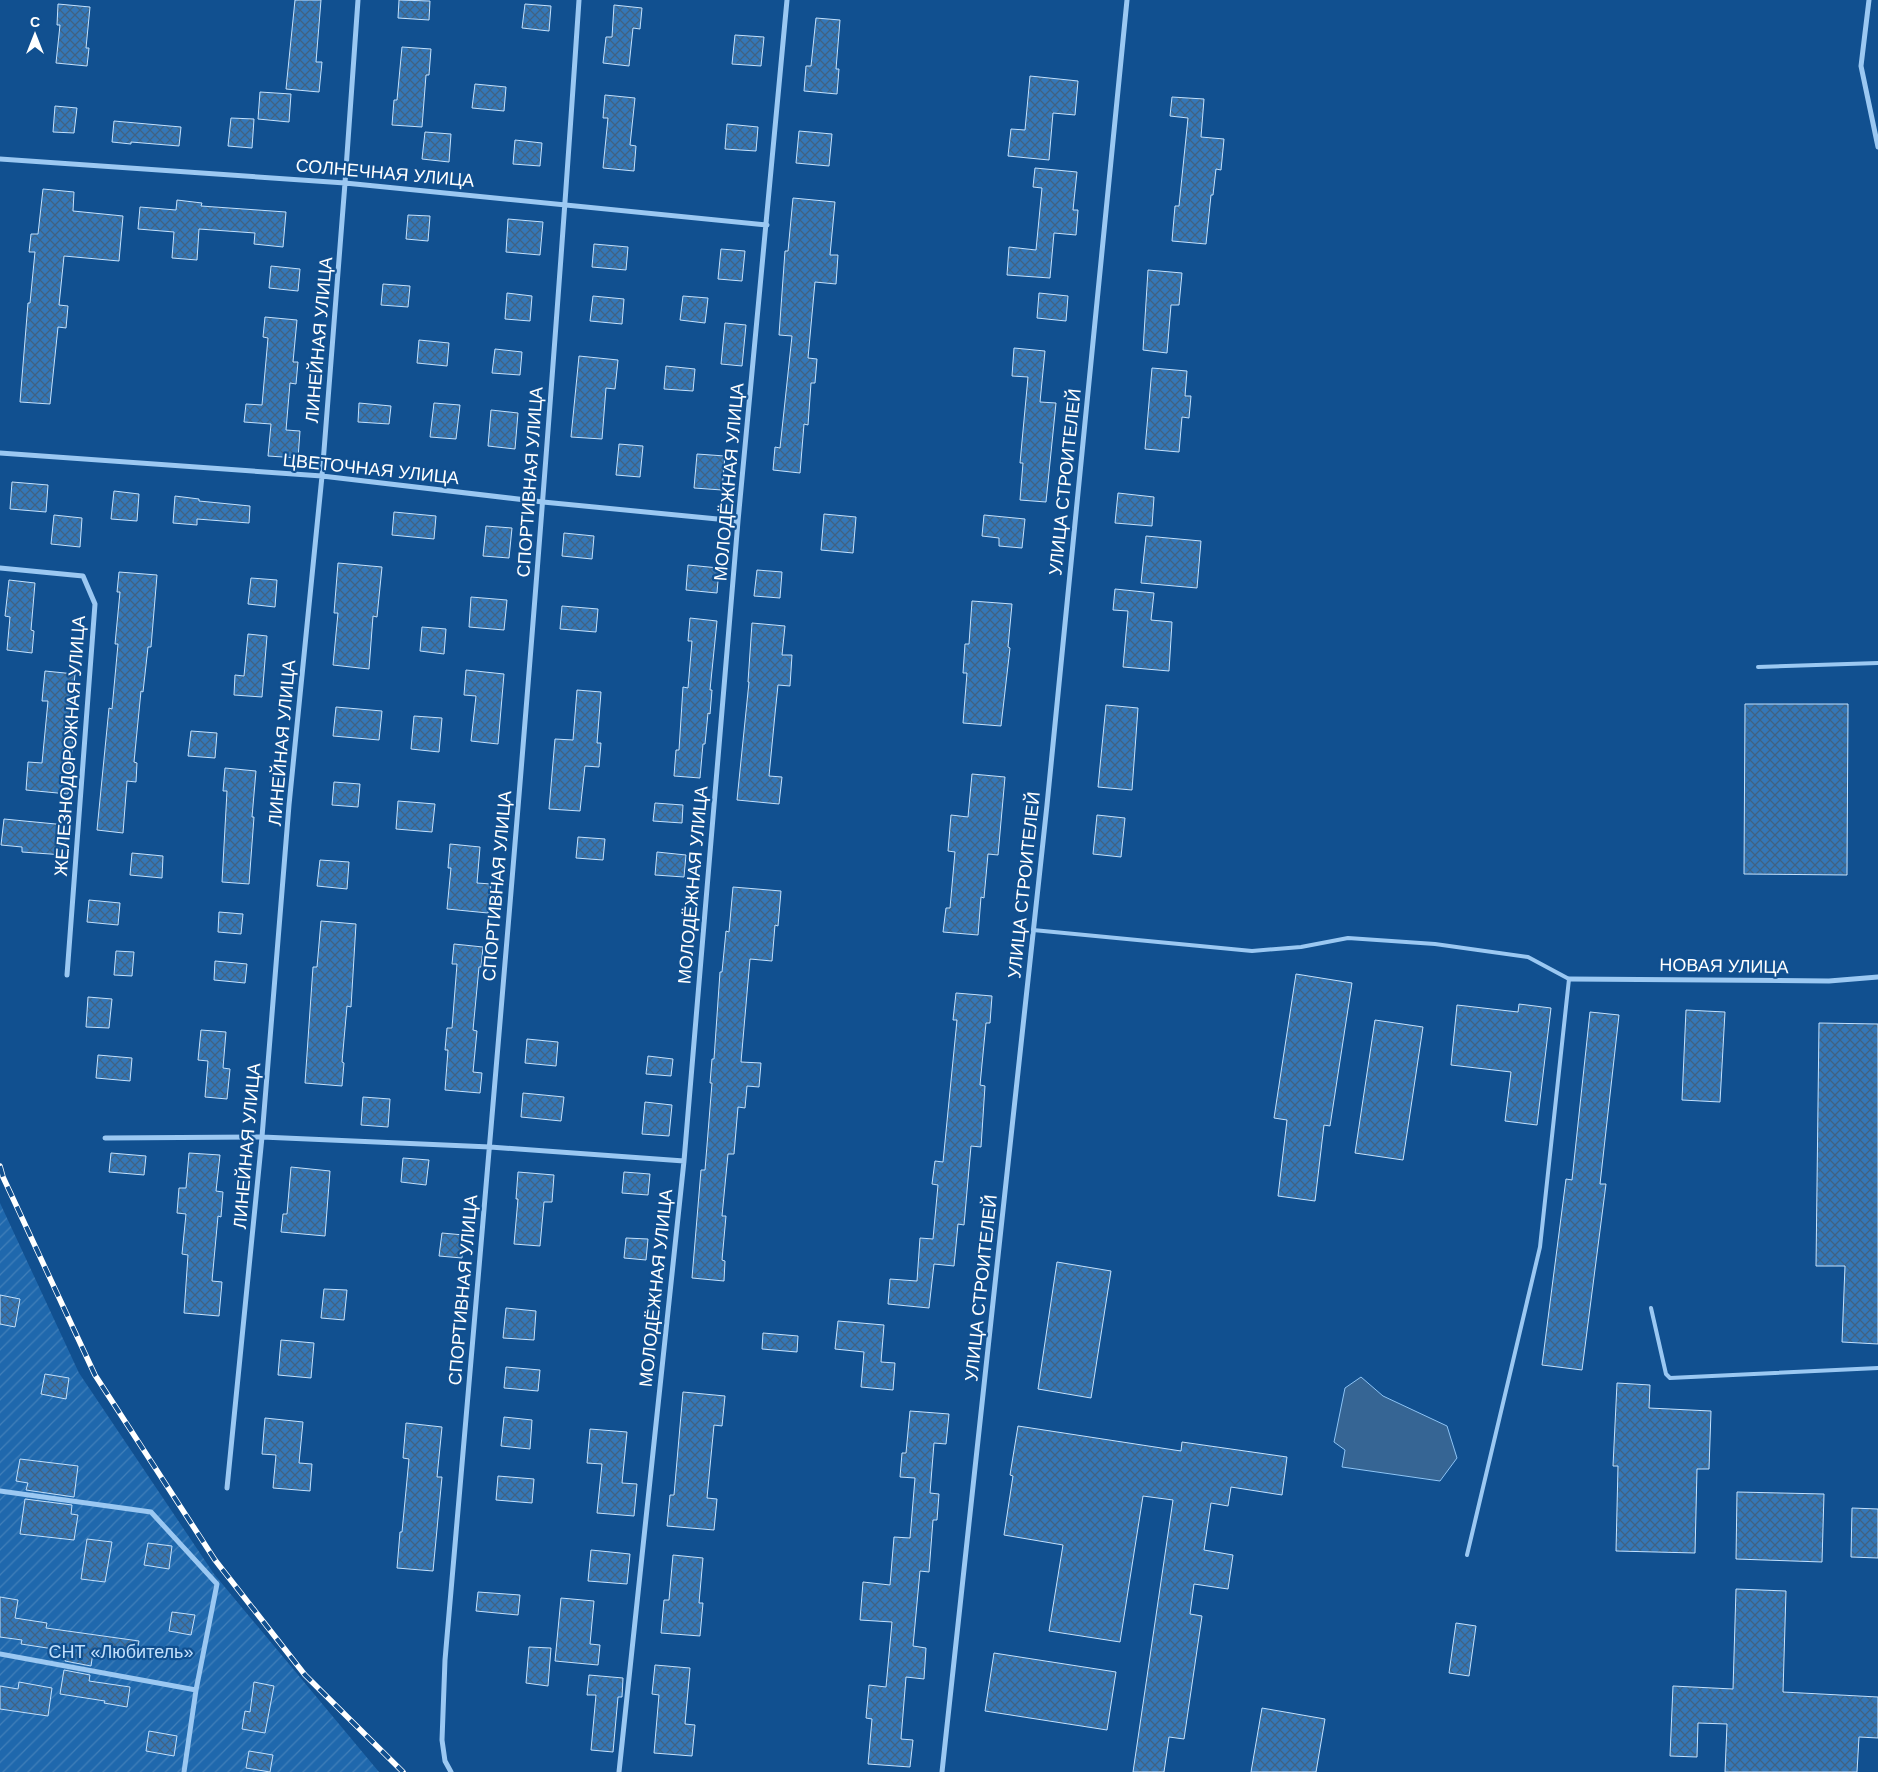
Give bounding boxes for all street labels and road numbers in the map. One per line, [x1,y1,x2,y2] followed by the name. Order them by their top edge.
[295,155,475,191] street label: СОЛНЕЧНАЯ УЛИЦА
[301,256,336,424] street label: ЛИНЕЙНАЯ УЛИЦА
[710,382,748,582] street label: МОЛОДЁЖНАЯ УЛИЦА
[513,386,547,578] street label: СПОРТИВНАЯ УЛИЦА
[1044,388,1085,576] street label: УЛИЦА СТРОИТЕЛЕЙ
[282,450,460,488] street label: ЦВЕТОЧНАЯ УЛИЦА
[51,615,89,877] street label: ЖЕЛЕЗНОДОРОЖНАЯ УЛИЦА
[264,659,299,827] street label: ЛИНЕЙНАЯ УЛИЦА
[674,785,712,985] street label: МОЛОДЁЖНАЯ УЛИЦА
[479,790,515,982] street label: СПОРТИВНАЯ УЛИЦА
[1003,791,1044,979] street label: УЛИЦА СТРОИТЕЛЕЙ
[1659,955,1789,977] street label: НОВАЯ УЛИЦА
[229,1062,264,1230] street label: ЛИНЕЙНАЯ УЛИЦА
[636,1188,676,1388] street label: МОЛОДЁЖНАЯ УЛИЦА
[445,1194,481,1386] street label: СПОРТИВНАЯ УЛИЦА
[960,1194,1001,1382] street label: УЛИЦА СТРОИТЕЛЕЙ

